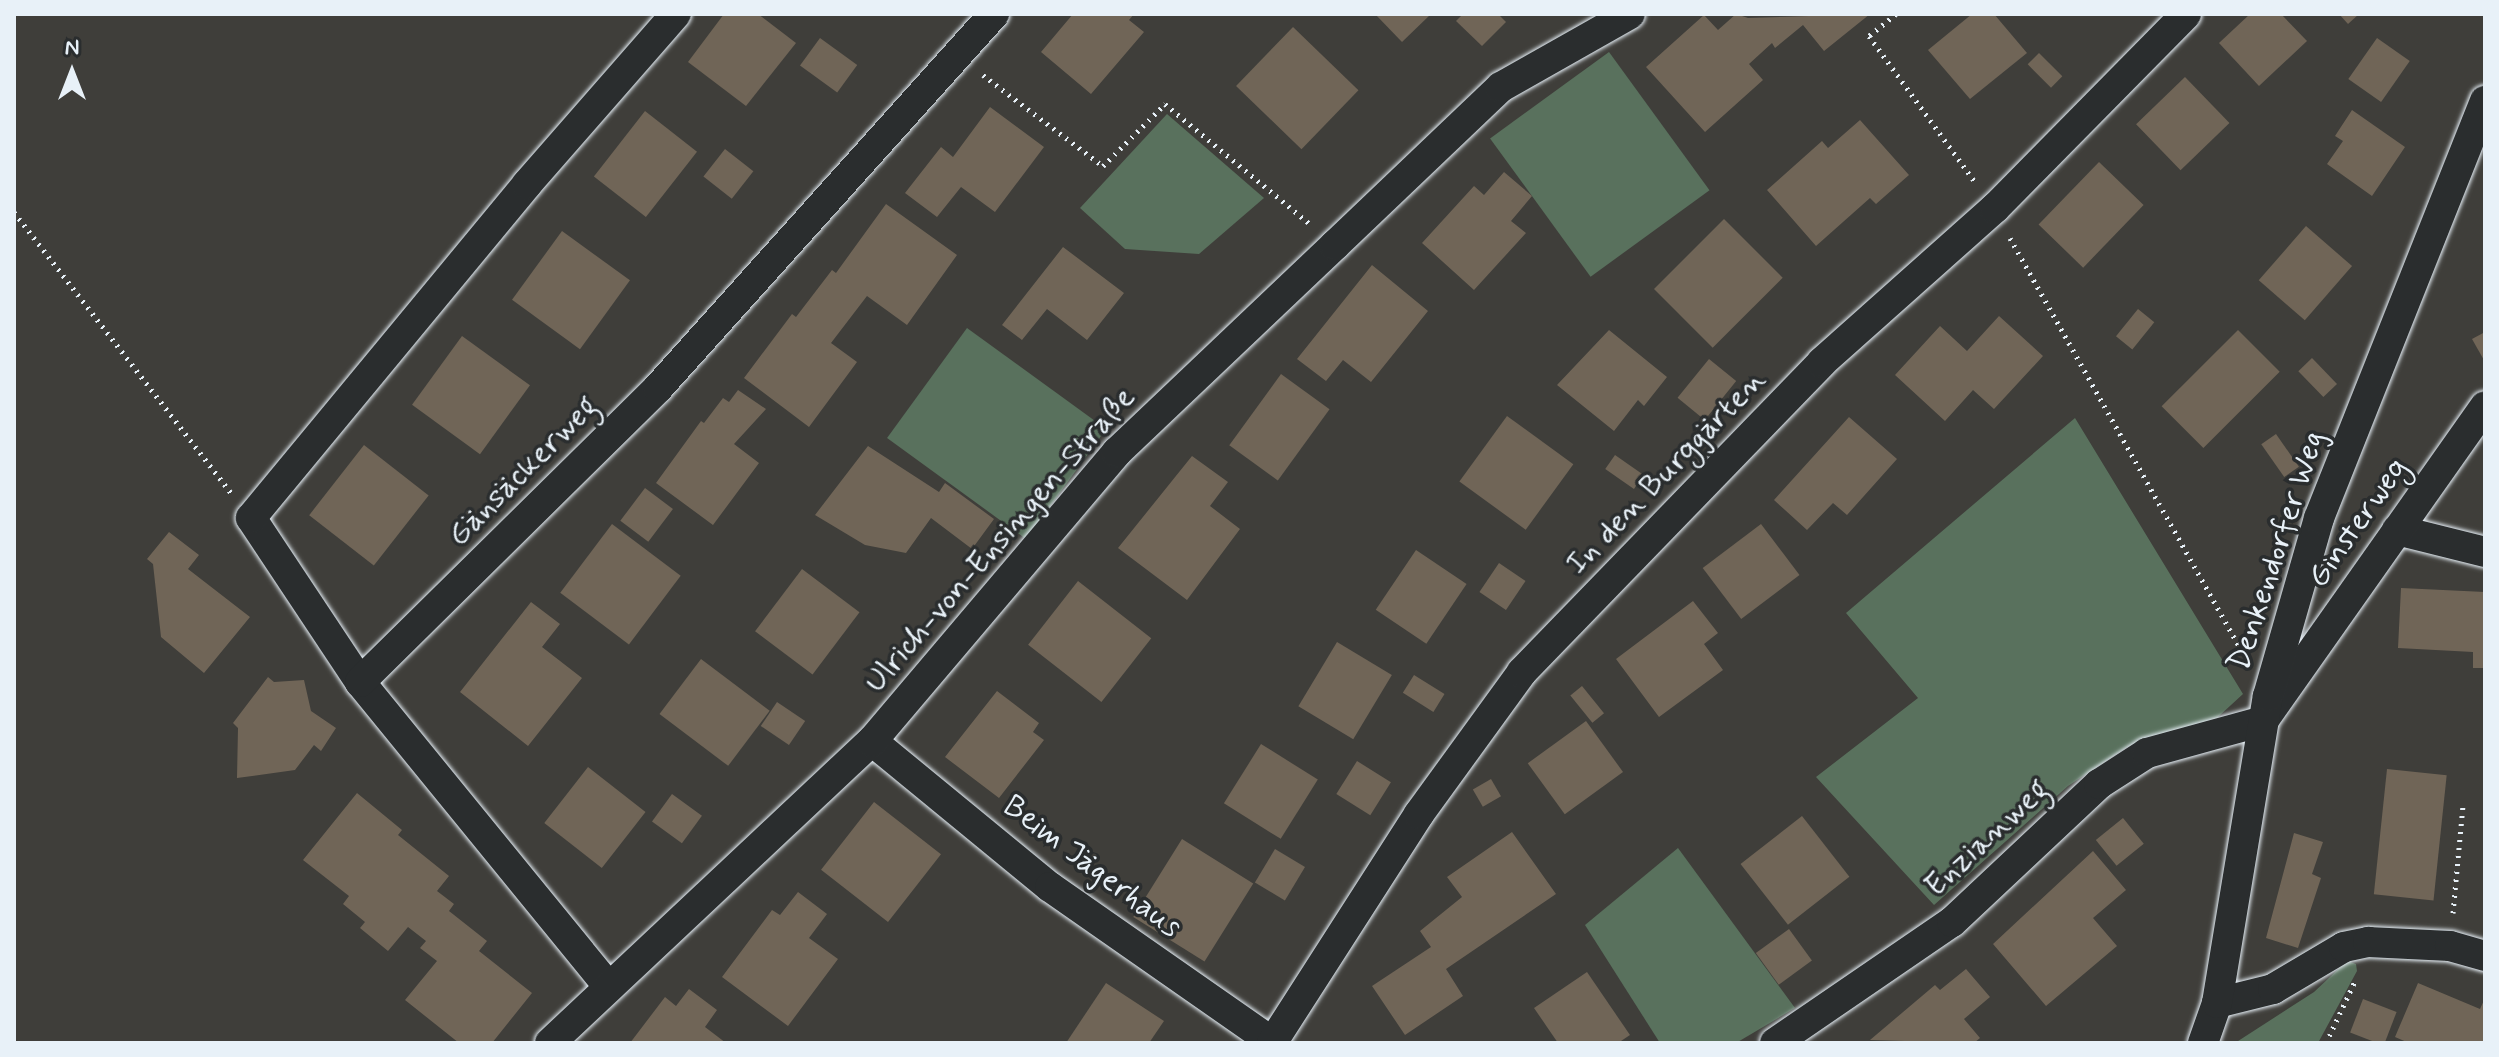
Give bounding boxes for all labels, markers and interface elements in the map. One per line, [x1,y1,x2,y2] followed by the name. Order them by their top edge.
[32,32,112,112] north arrow
[65,34,79,62] text: N
[1562,365,1770,579] street label: In den Burggärten
[856,379,1144,701] street label: Ulrich-von-Ensingen-Straße
[440,388,606,554] street label: Gänsäckerweg
[2220,425,2334,677] street label: Denkendorfer Weg
[2299,451,2417,595] street label: Ginsterweg
[1917,771,2057,905] street label: Enzianweg
[994,786,1190,948] street label: Beim Jägerhaus

